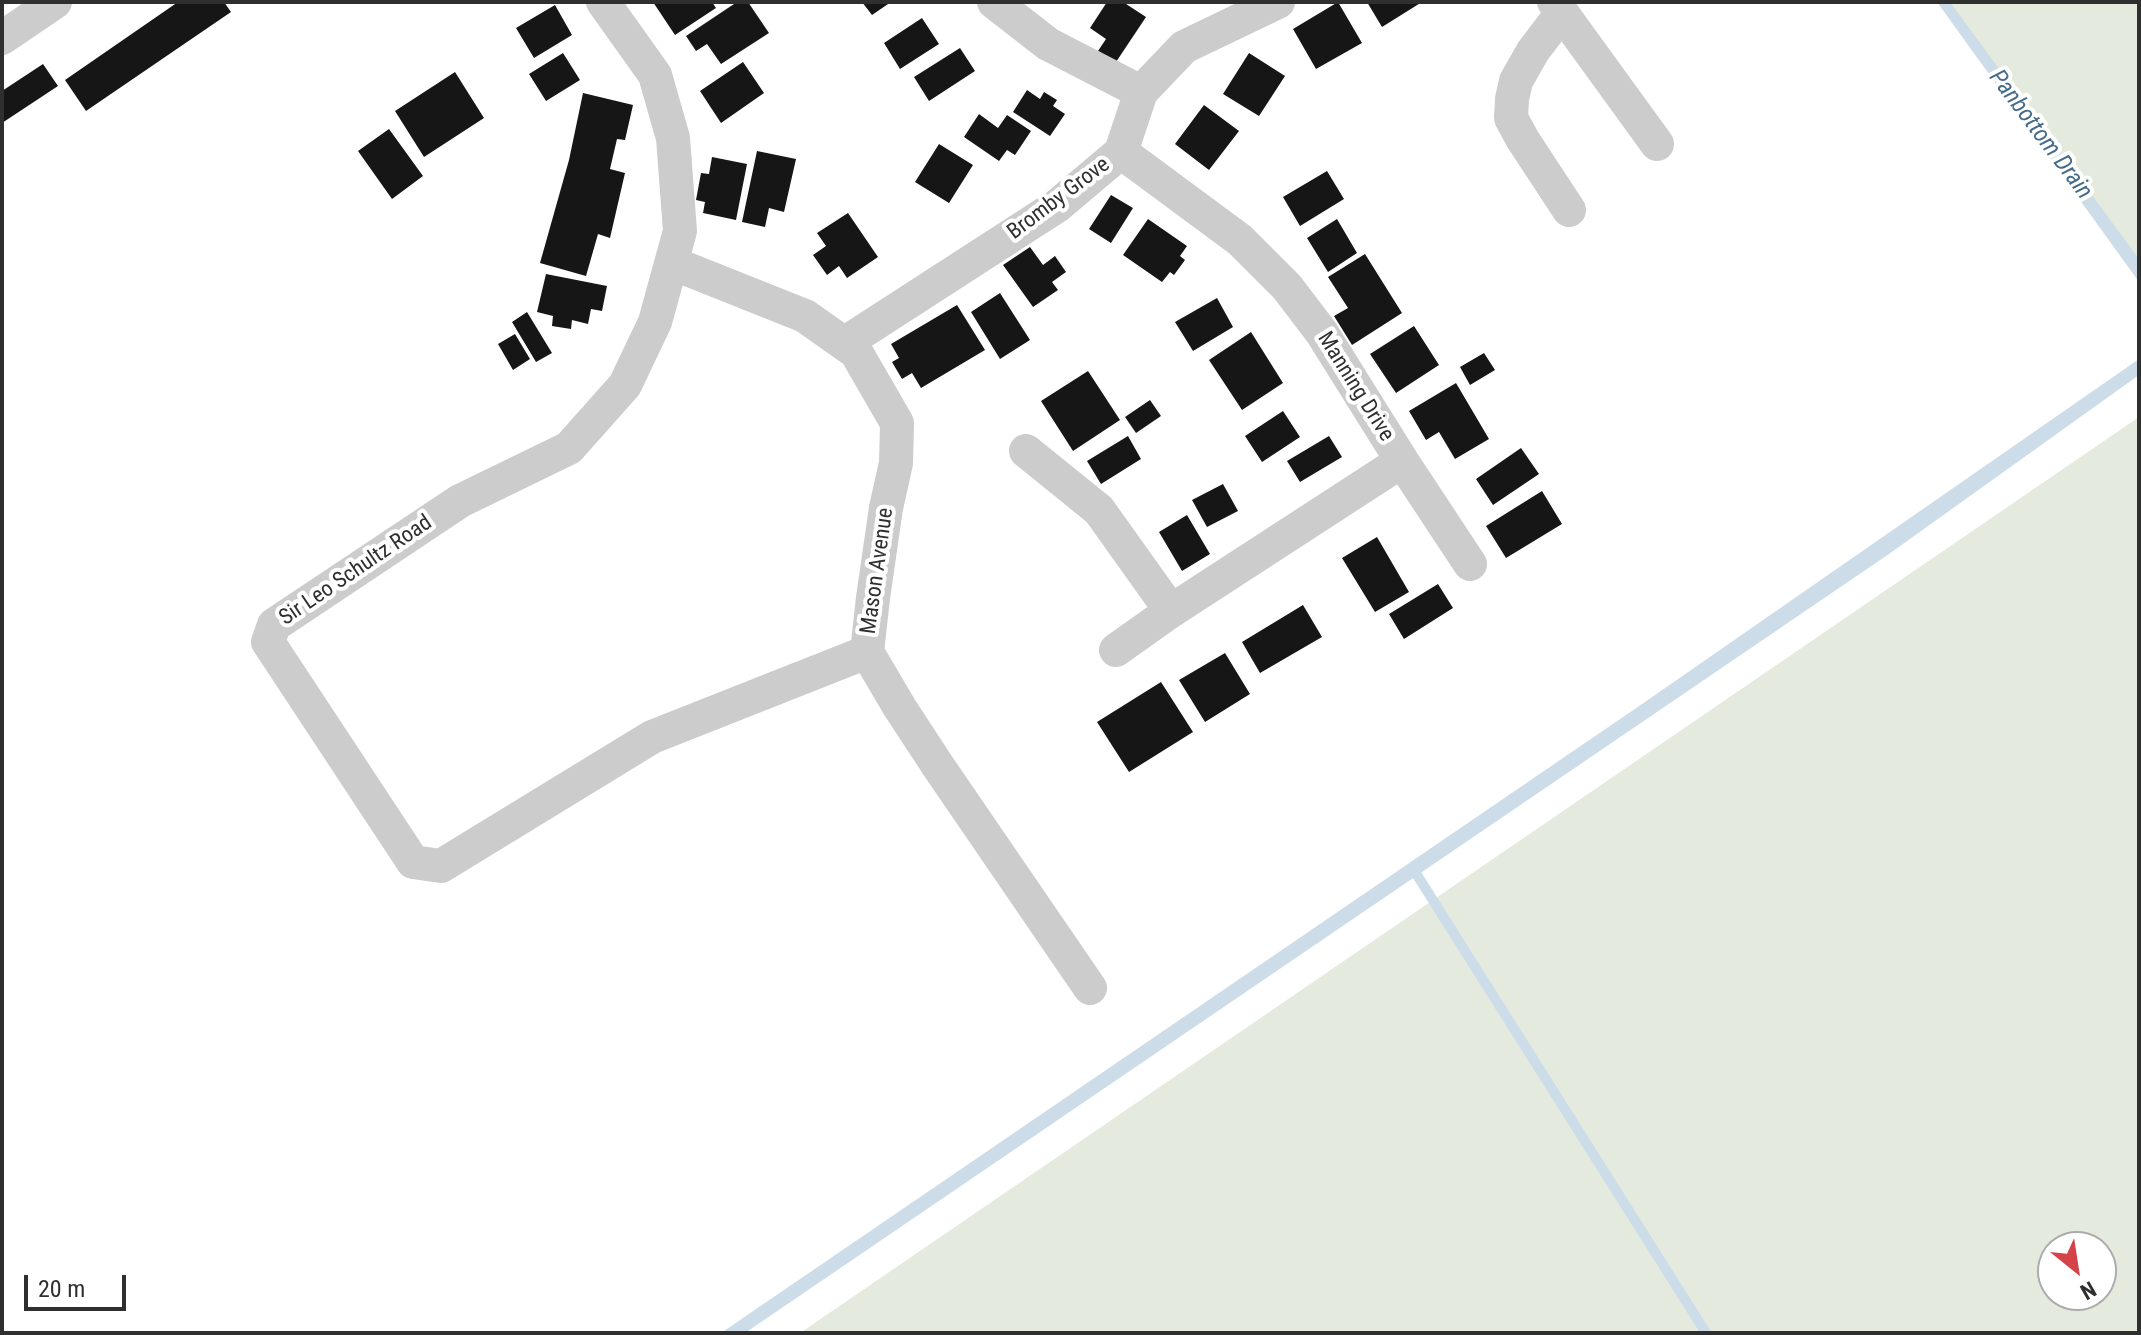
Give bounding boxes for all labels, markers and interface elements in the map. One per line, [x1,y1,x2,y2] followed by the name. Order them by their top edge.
[1982,65,2098,205] water label: Panbottom Drain
[1003,152,1115,246] street label: Bromby Grove
[1311,327,1399,447] street label: Manning Drive
[856,506,900,636] street label: Mason Avenue
[275,510,437,632] street label: Sir Leo Schultz Road
[2037,1231,2117,1311] north arrow
[28,1259,130,1309] scale bar
[38,1275,85,1303] text: 20 m
[2076,1276,2100,1305] text: N

